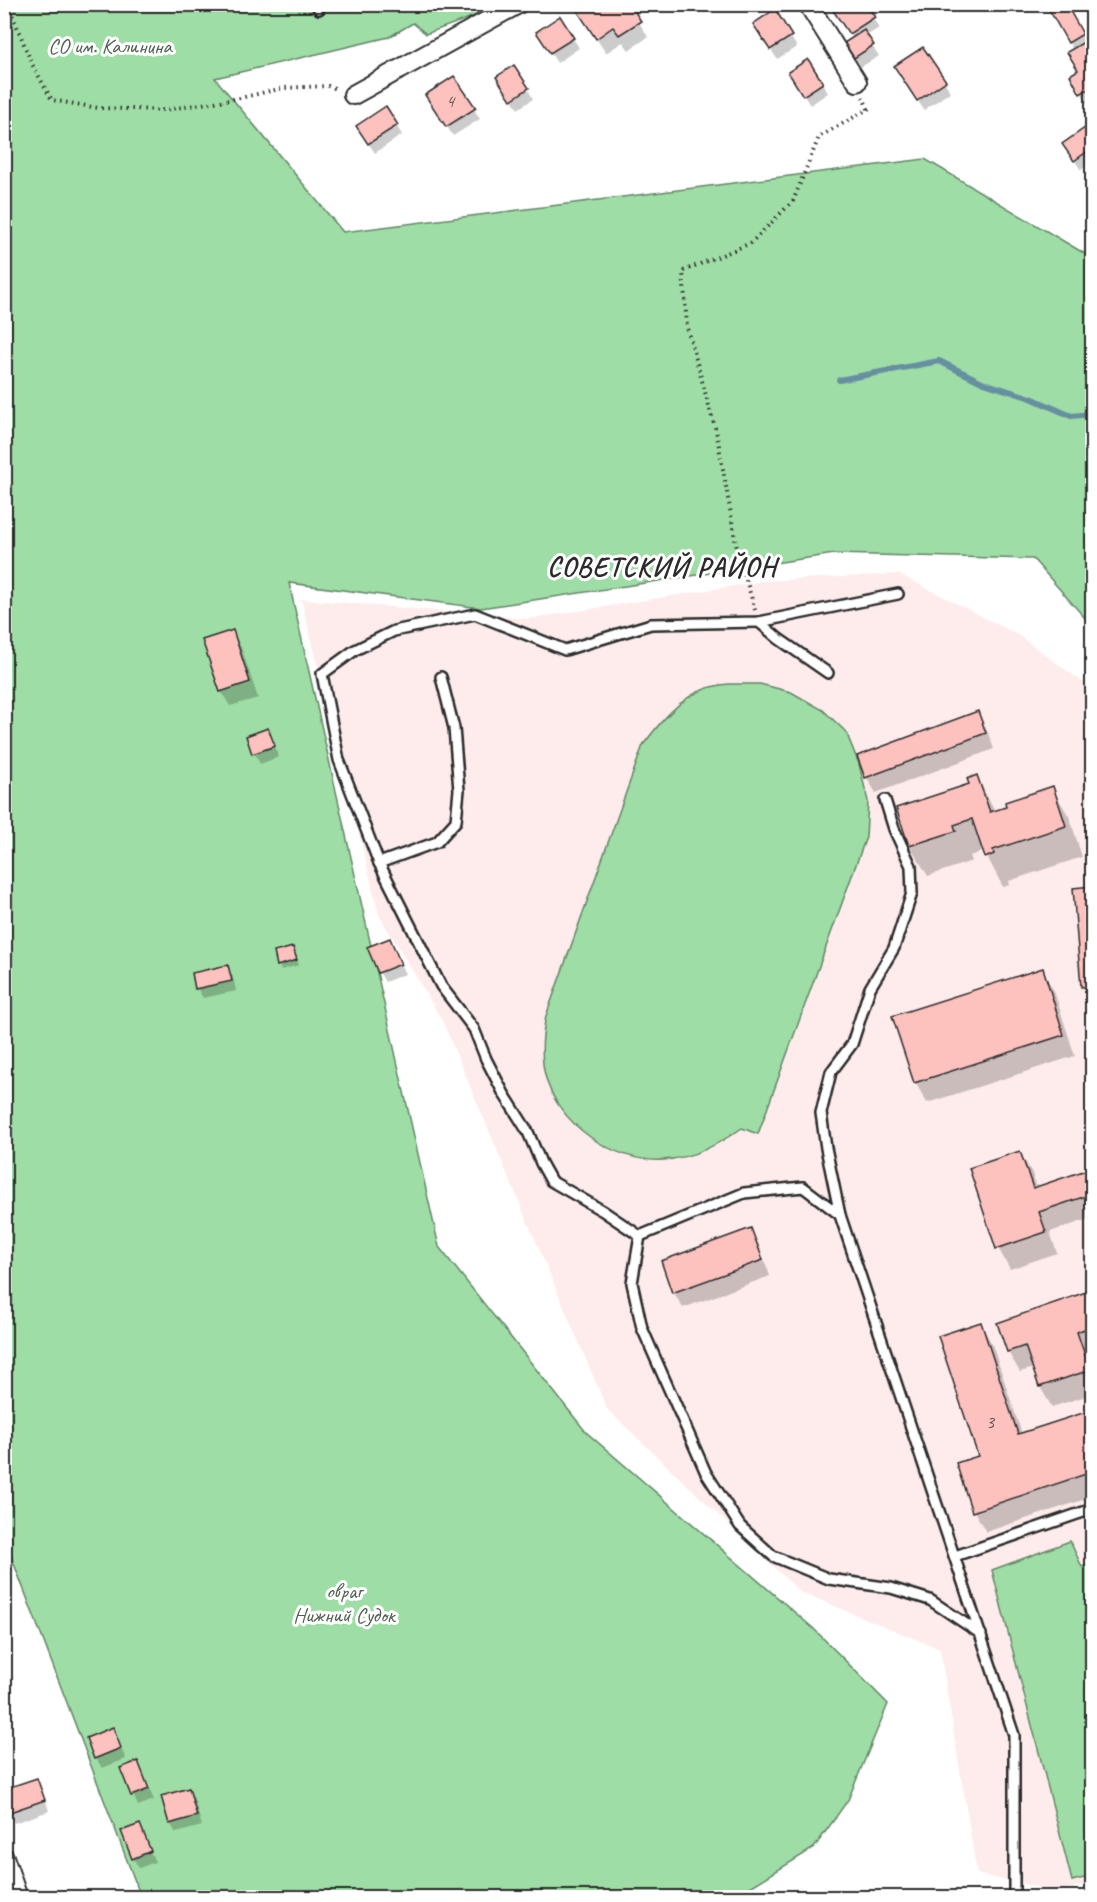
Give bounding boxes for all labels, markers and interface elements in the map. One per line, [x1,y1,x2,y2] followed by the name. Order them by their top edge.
[48,33,173,59] park label: СО им. Калинина
[446,90,456,112] house number: 4
[547,550,781,584] district label: СОВЕТСКИЙ РАЙОН
[986,1411,996,1433] house number: 3
[293,1578,397,1628] park label: овраг Нижний Судок

